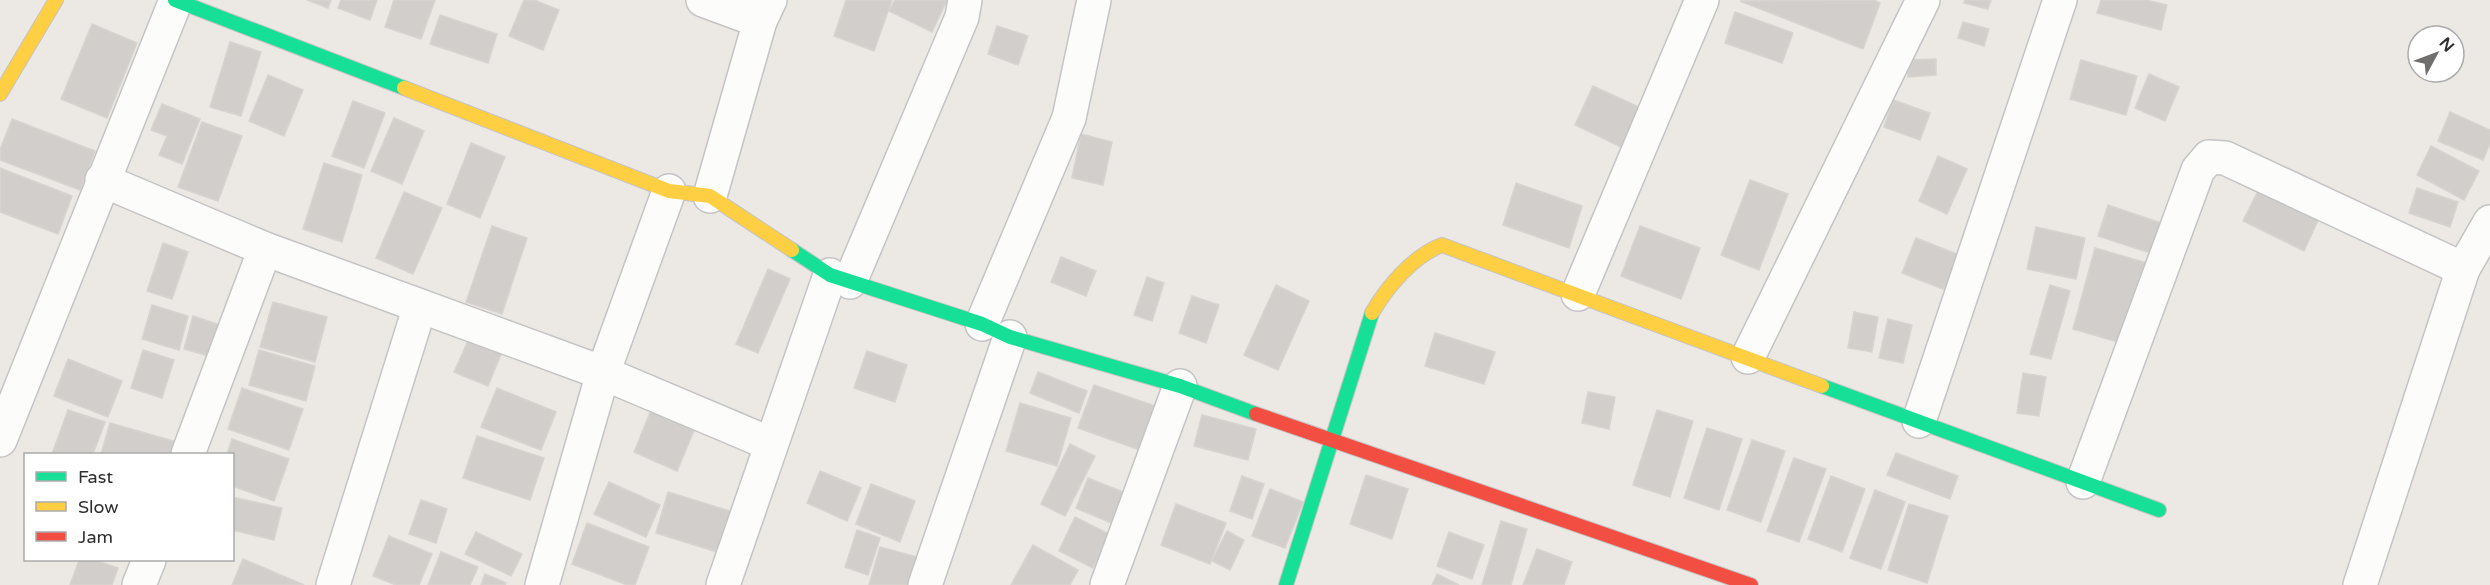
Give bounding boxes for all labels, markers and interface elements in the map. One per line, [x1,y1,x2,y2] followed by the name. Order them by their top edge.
[2406,24,2466,84] north arrow
[2435,33,2458,56] text: N
[24,453,234,561] legend
[78,466,113,488] text: Fast
[78,496,119,518] text: Slow
[78,526,113,548] text: Jam

